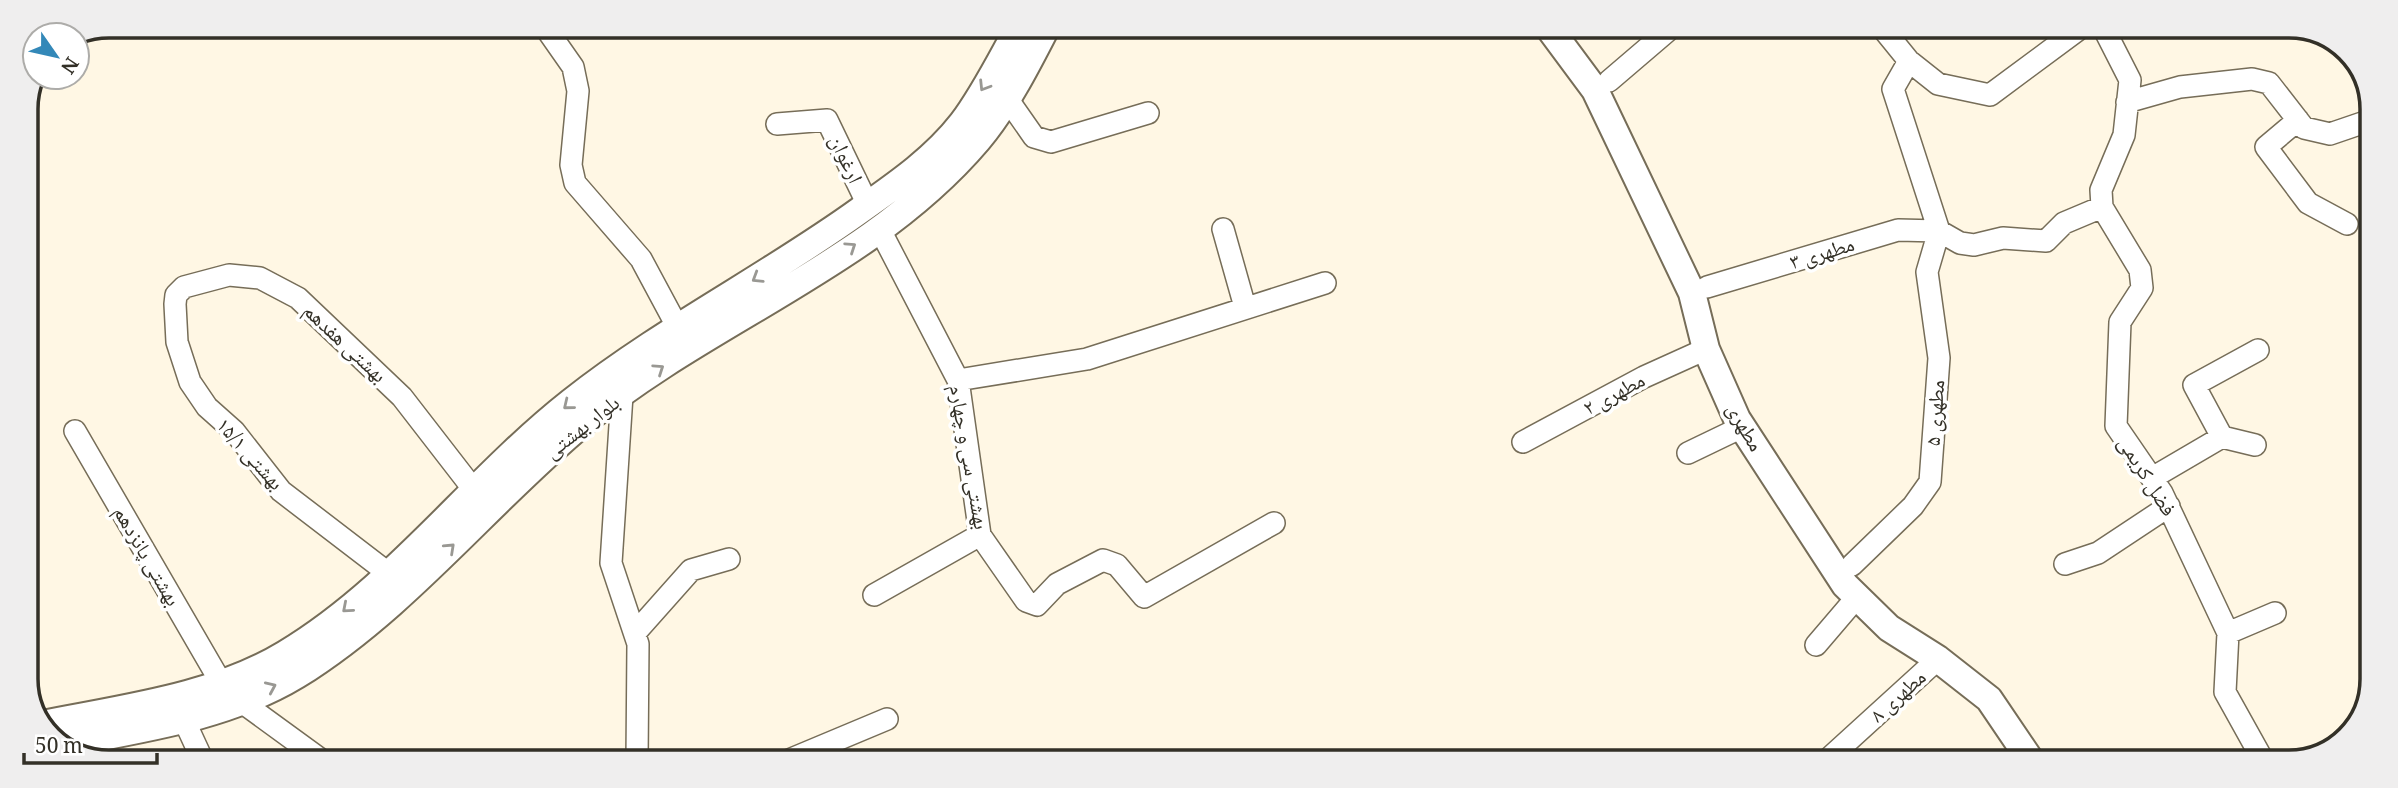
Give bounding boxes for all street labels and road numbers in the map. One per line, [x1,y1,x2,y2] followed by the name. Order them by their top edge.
[817,130,870,190] street label: ارغوان
[1786,229,1860,282] street label: مطهری ۳
[293,296,394,393] street label: بهشتی هفدهم
[1578,365,1653,427] street label: مطهری ۲
[1918,379,1957,447] street label: مطهری ۵
[937,382,997,533] street label: بهشتی سی و چهارم
[538,388,629,470] street label: بلوار بهشتی
[1715,397,1771,460] street label: مطهری
[205,411,291,500] street label: ۱۵/۱ بهشتی
[2106,430,2183,525] street label: فضل کریمی
[102,500,188,614] street label: بهشتی پانزدهم
[1863,663,1936,733] street label: مطهری ۸

